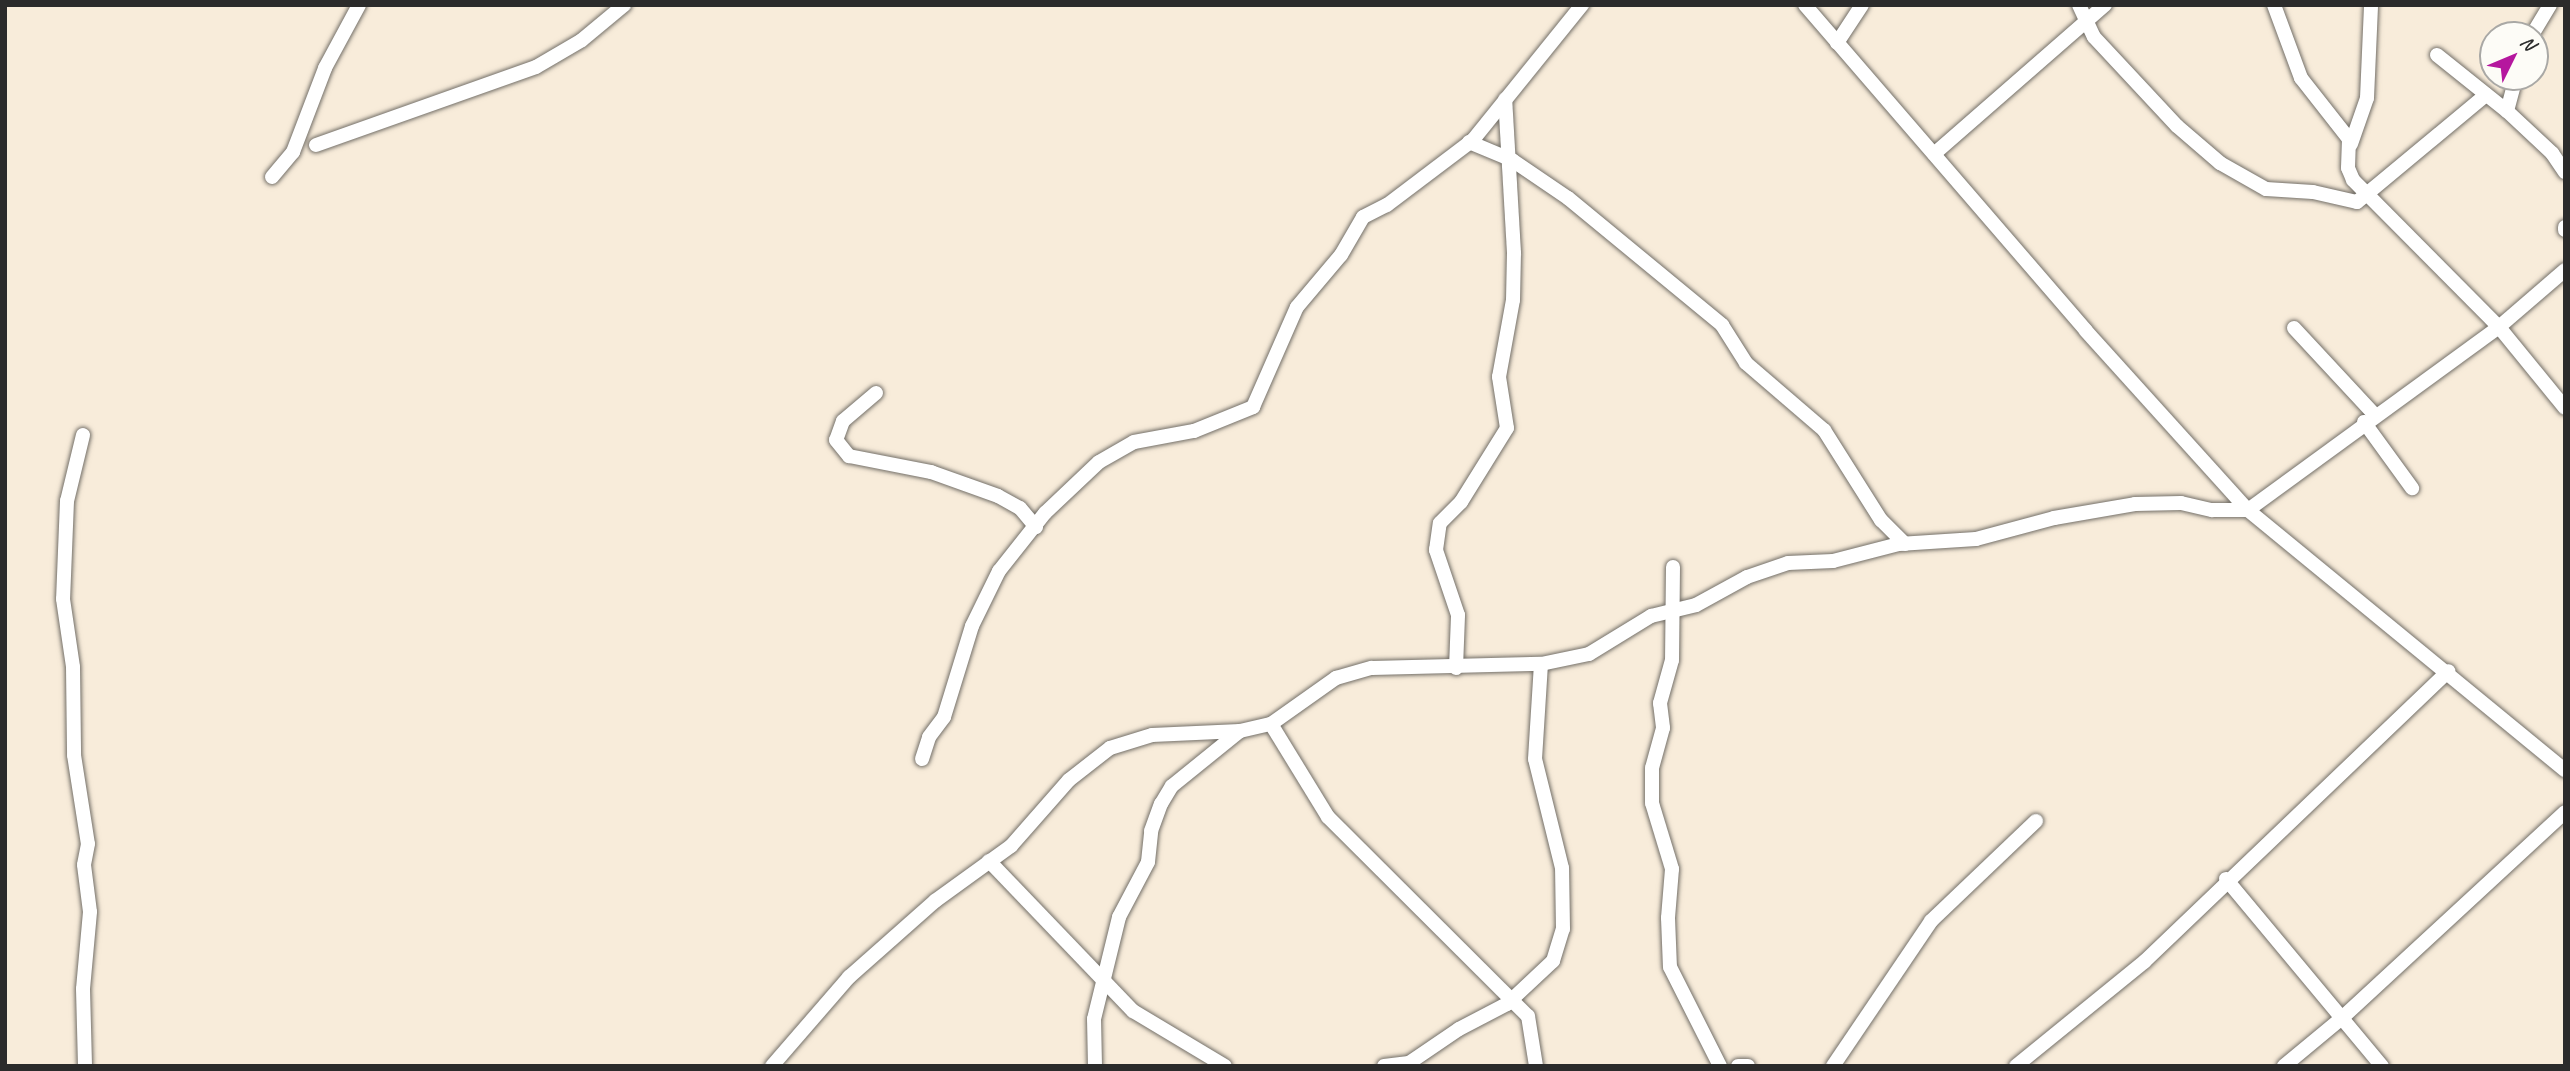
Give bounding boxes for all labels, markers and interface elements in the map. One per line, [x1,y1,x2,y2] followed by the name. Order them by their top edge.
[2479,21,2549,91] north arrow
[2515,31,2541,56] text: N

